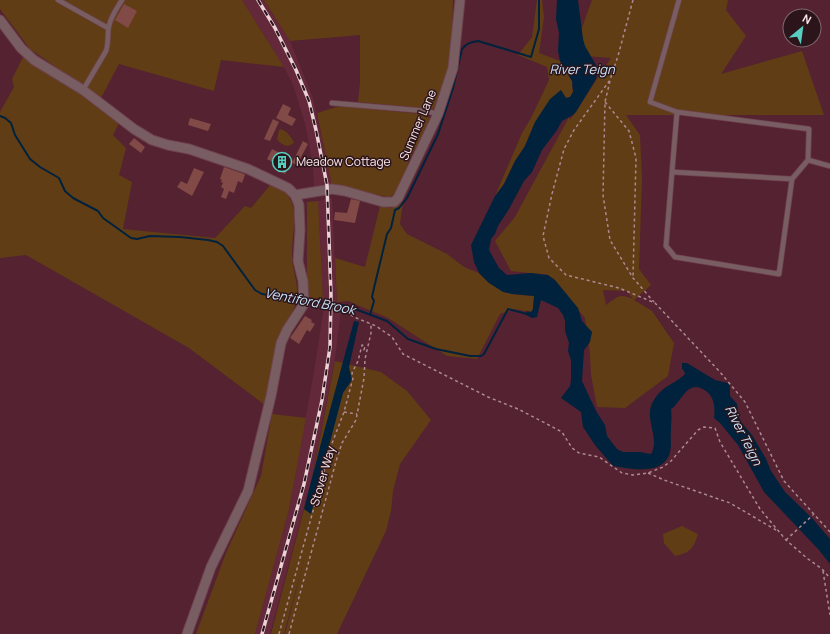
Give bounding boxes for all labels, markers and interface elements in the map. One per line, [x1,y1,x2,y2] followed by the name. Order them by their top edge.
[782,8,822,48] north arrow
[800,10,814,27] text: N
[549,60,616,78] water label: River Teign
[395,87,440,163] street label: Summer Lane
[271,151,293,173] building icon: Meadow Cottage
[296,153,391,170] place label: Meadow Cottage
[263,283,359,319] water label: Ventiford Brook
[721,402,767,469] water label: River Teign
[306,443,339,508] street label: Stover Way

